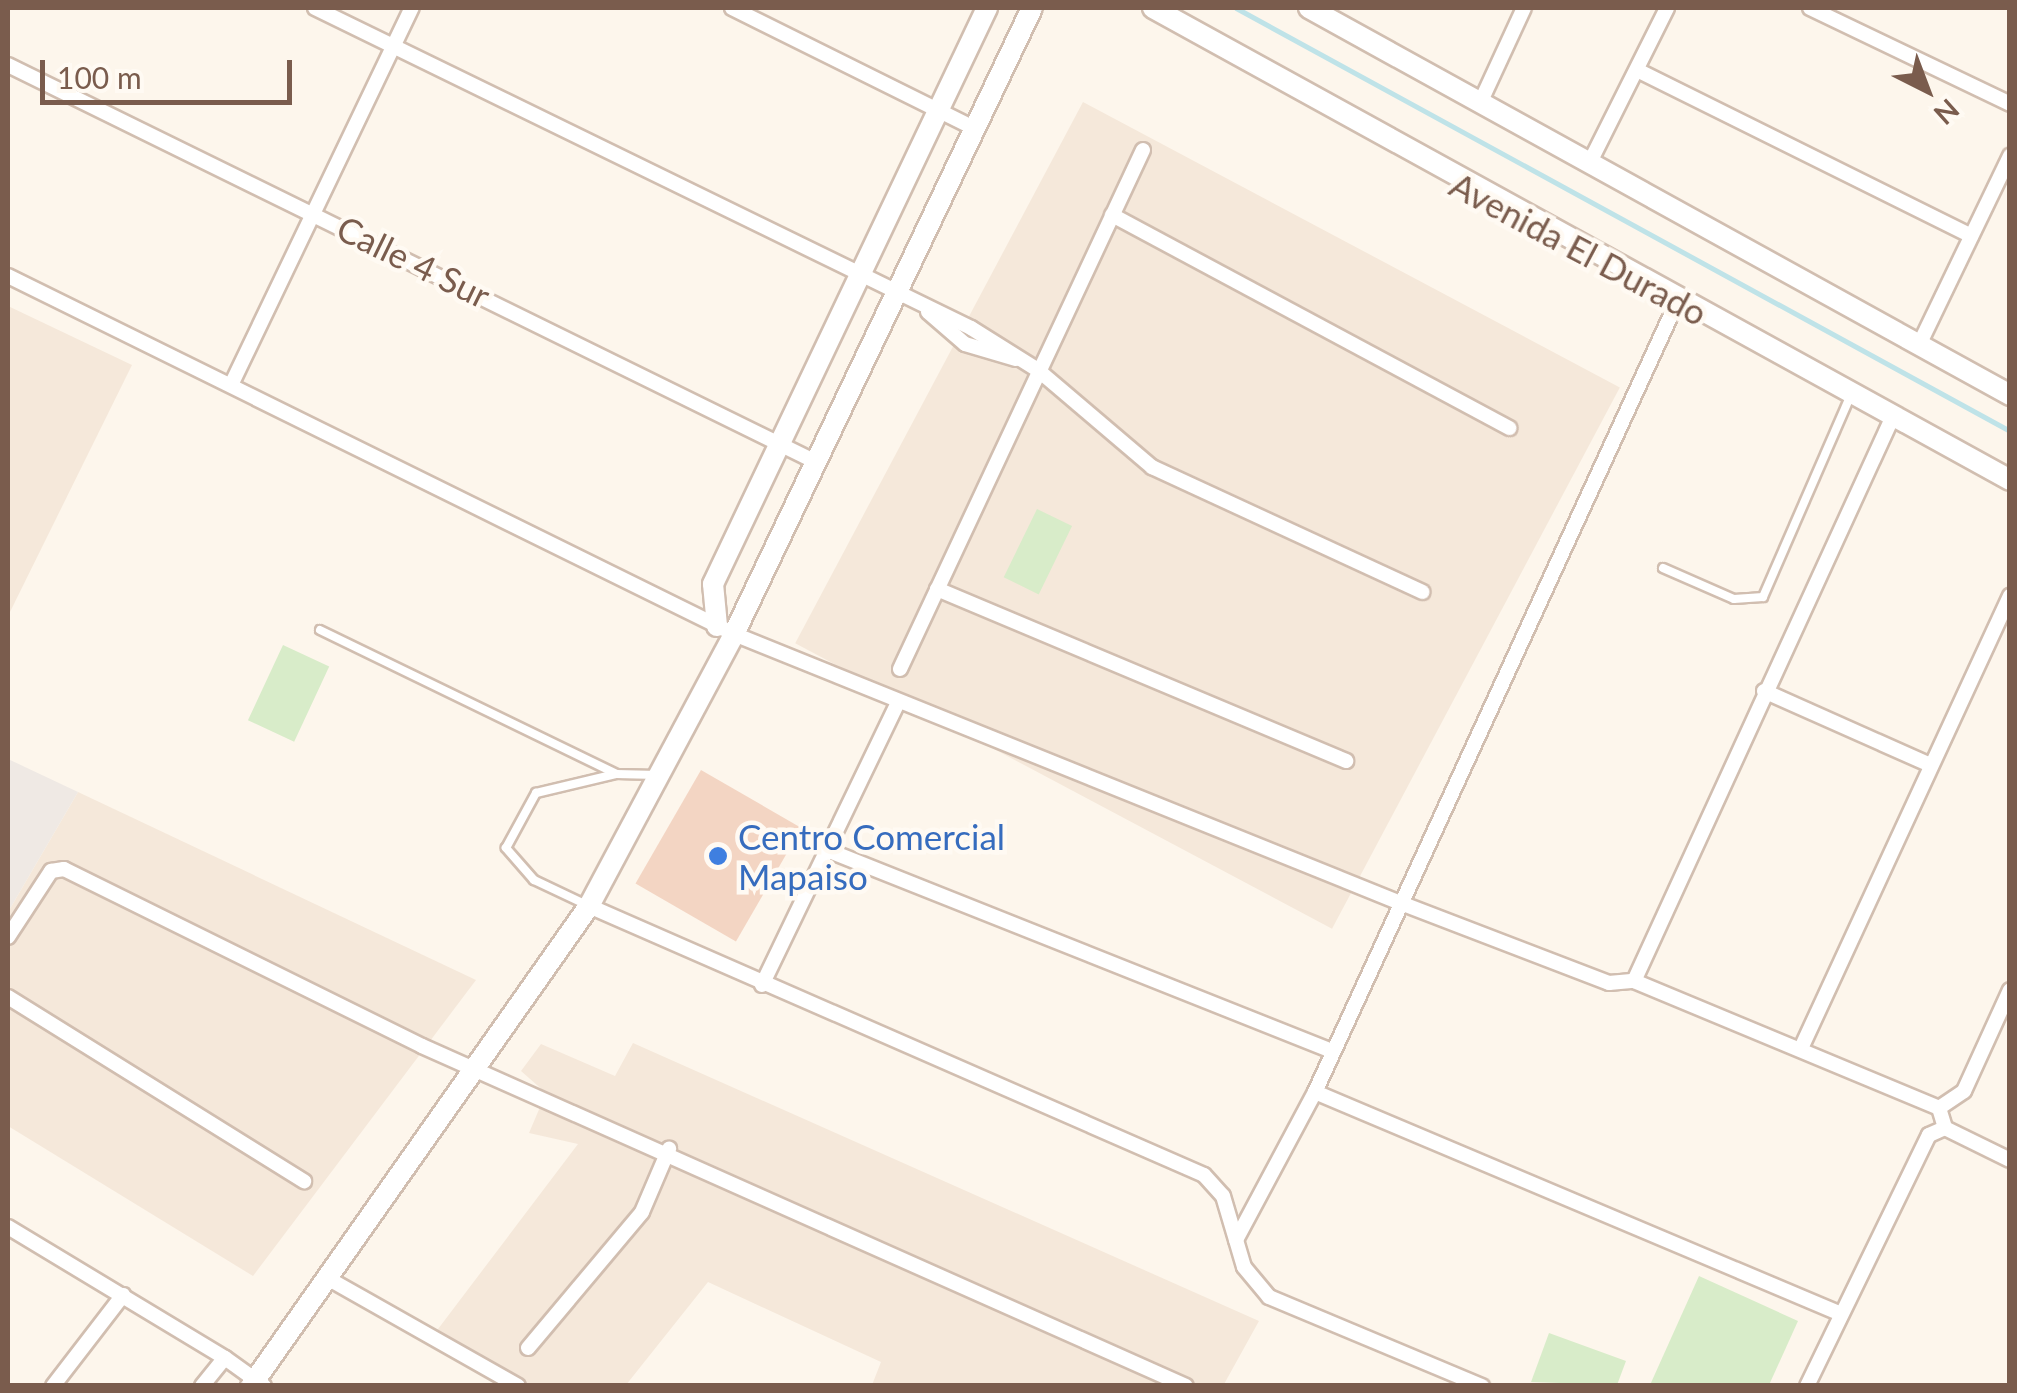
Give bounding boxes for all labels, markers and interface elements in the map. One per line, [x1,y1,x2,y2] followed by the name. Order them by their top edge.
[45,40,298,102] scale bar
[1877,40,1977,140] north arrow
[57,59,142,95] text: 100 m
[1928,92,1966,132] text: N
[1443,163,1715,333] street label: Avenida El Durado
[331,206,497,316] street label: Calle 4 Sur
[738,815,1005,897] place label: Centro Comercial Mapaiso
[707,845,729,867] marker: Centro Comercial Mapaiso

